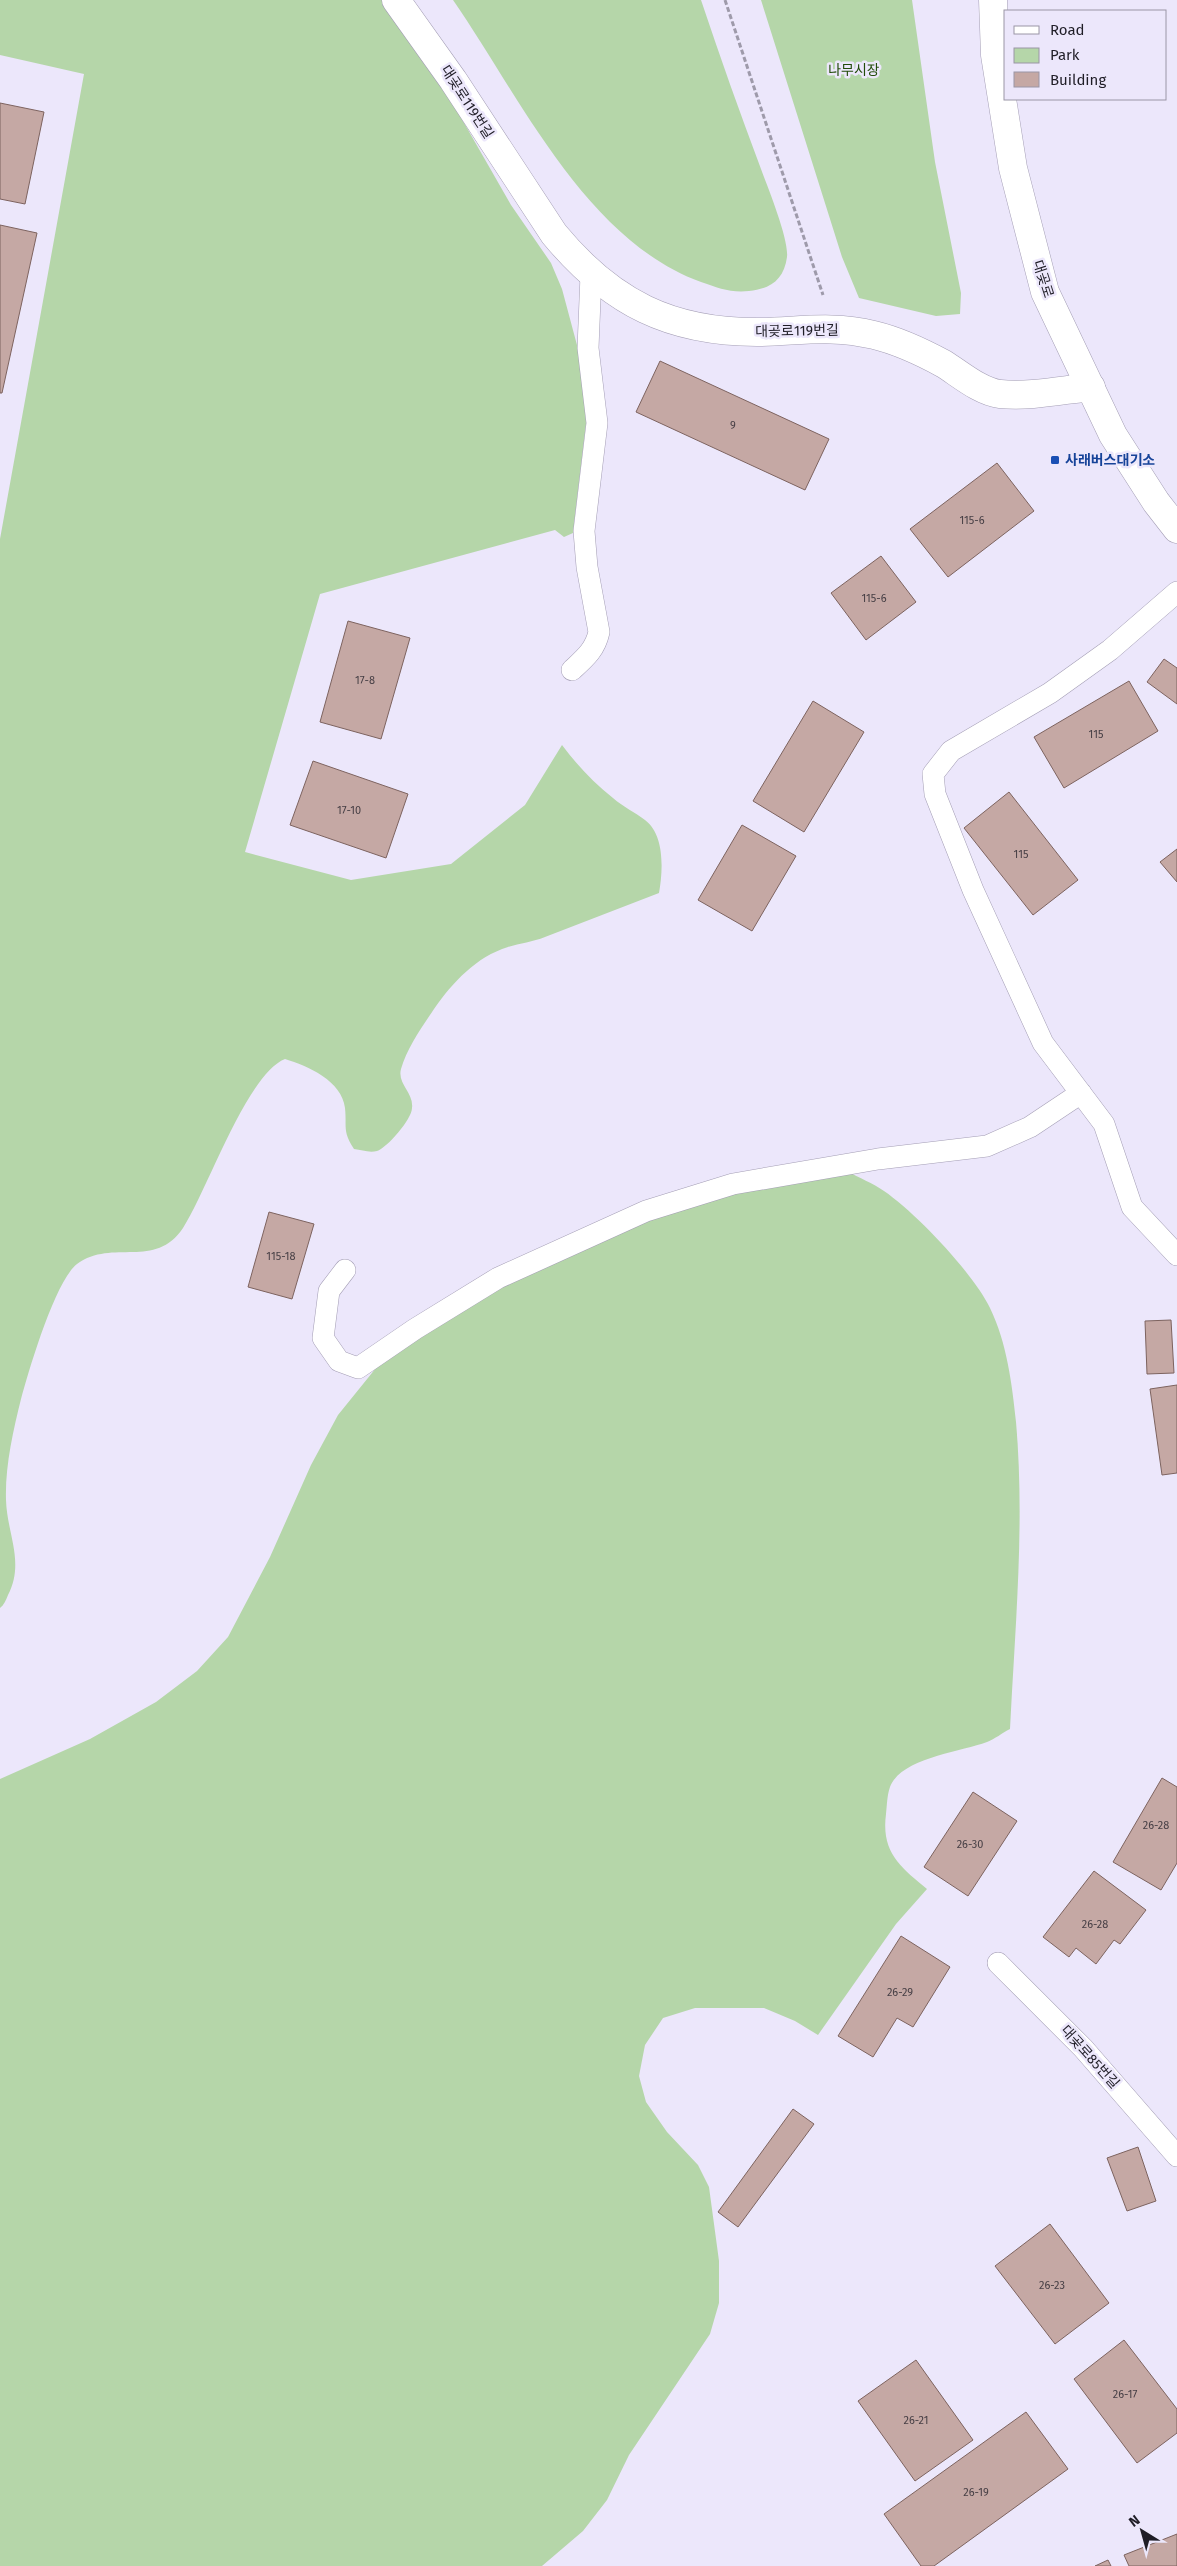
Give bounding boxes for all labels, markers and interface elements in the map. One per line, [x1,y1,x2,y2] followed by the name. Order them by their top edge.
[1004,10,1167,100] legend
[1050,21,1085,39] text: Road
[1050,46,1080,64] text: Park
[437,62,497,142] street label: 대곶로119번길
[828,62,880,79] park label: 나무시장
[1050,71,1106,89] text: Building
[1029,258,1057,300] street label: 대곶로
[755,322,839,340] street label: 대곶로119번길
[730,419,736,432] house number: 9
[1065,452,1155,469] place label: 사래버스대기소
[1049,454,1061,466] marker: 사래버스대기소
[959,514,985,527] house number: 115-6
[861,592,887,605] house number: 115-6
[355,674,375,687] house number: 17-8
[1089,728,1104,741] house number: 115
[337,804,361,817] house number: 17-10
[1014,848,1029,861] house number: 115
[266,1250,296,1263] house number: 115-18
[1143,1819,1169,1832] house number: 26-28
[957,1838,983,1851] house number: 26-30
[1082,1918,1108,1931] house number: 26-28
[887,1986,913,1999] house number: 26-29
[1057,2022,1123,2092] street label: 대곶로85번길
[1039,2279,1065,2292] house number: 26-23
[1113,2388,1137,2401] house number: 26-17
[903,2414,929,2427] house number: 26-21
[963,2486,989,2499] house number: 26-19
[1117,2506,1167,2556] north arrow
[1126,2511,1143,2531] text: N

